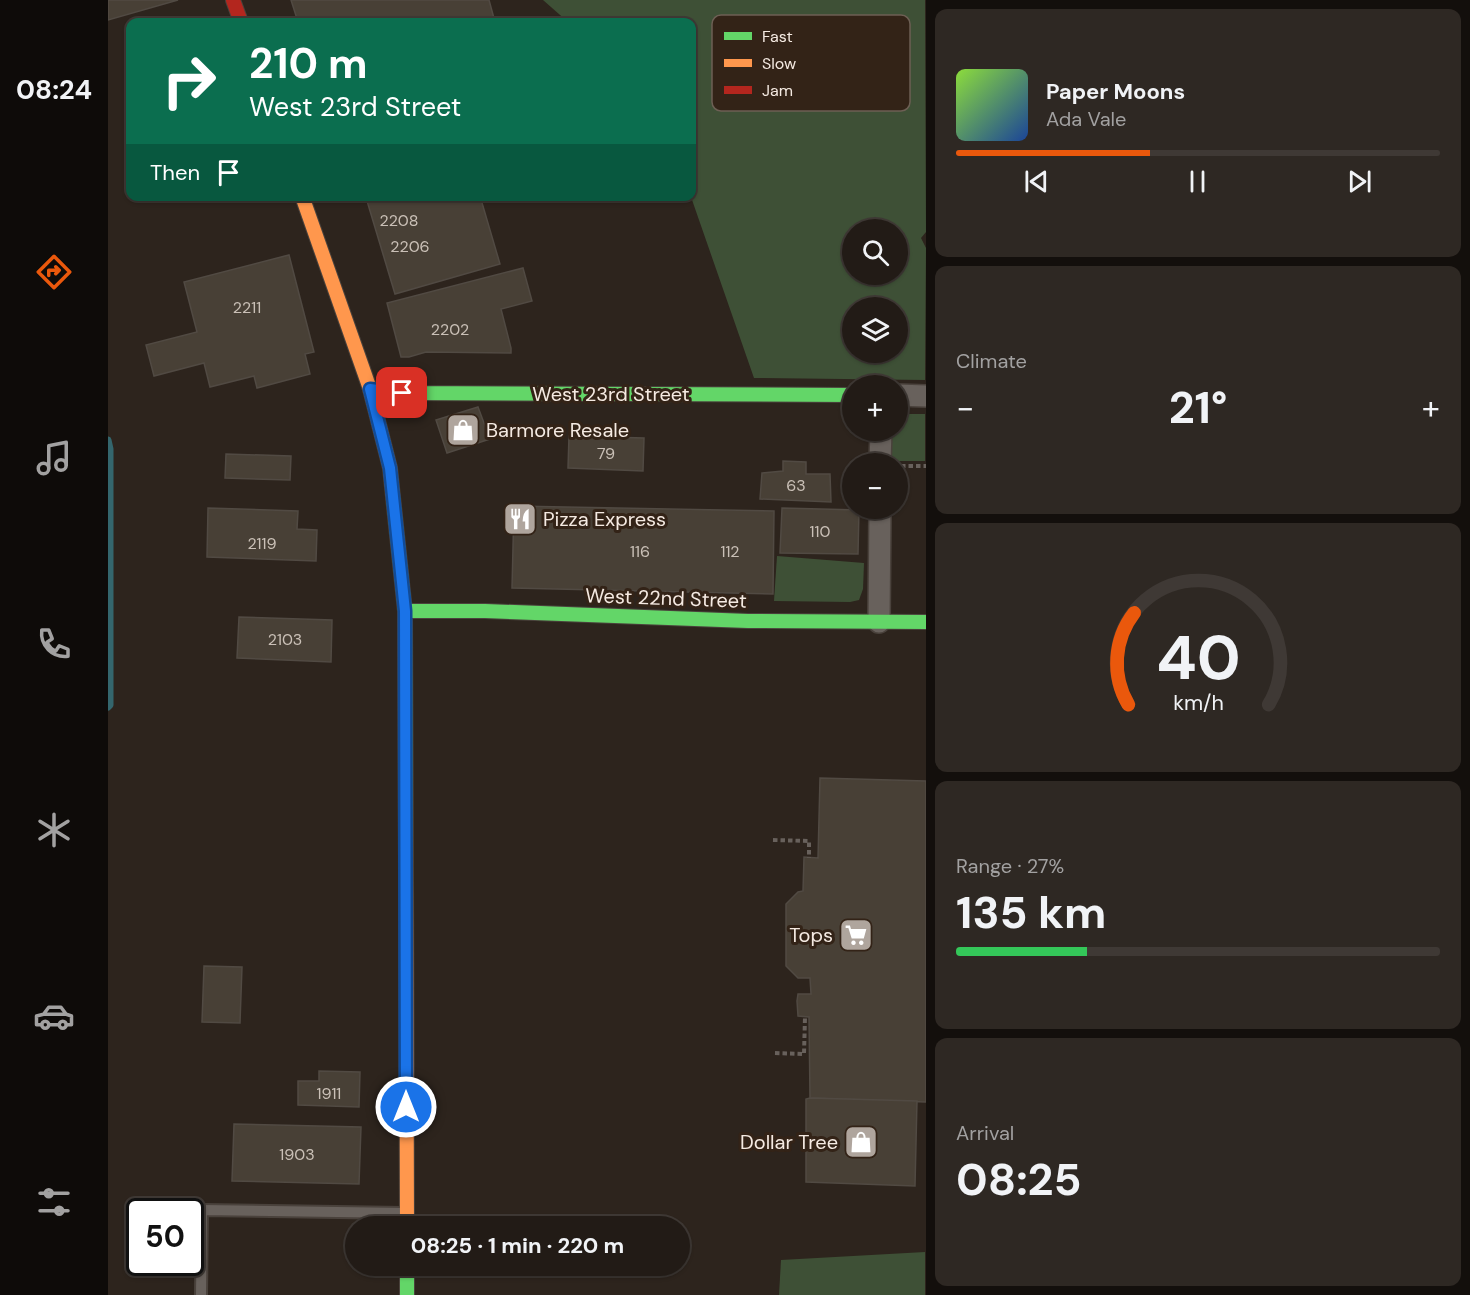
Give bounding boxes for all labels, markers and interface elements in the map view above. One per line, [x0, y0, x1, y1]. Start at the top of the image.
legend [712, 15, 910, 111]
text: Fast [762, 26, 793, 47]
text: 210 m [249, 36, 367, 91]
icon: right [150, 42, 228, 120]
text: Slow [762, 53, 796, 74]
text: 08:24 [16, 72, 92, 107]
text: Paper Moons [1046, 77, 1185, 106]
text: Jam [762, 80, 793, 101]
text: West 23rd Street [249, 89, 461, 124]
text: Ada Vale [1046, 106, 1126, 132]
icon: arrive [212, 156, 245, 189]
text: Then [150, 158, 200, 187]
icon: previous [1020, 165, 1053, 198]
icon: pause [1181, 165, 1214, 198]
icon: next [1343, 165, 1376, 198]
house number: 2208 [380, 210, 418, 231]
map controls [842, 219, 908, 519]
button: search [842, 219, 908, 285]
house number: 2206 [390, 236, 430, 257]
icon: directions [33, 251, 75, 293]
house number: 2211 [233, 297, 261, 318]
button: layers [842, 297, 908, 363]
house number: 2202 [431, 319, 469, 340]
text: Climate [956, 348, 1027, 374]
pin [376, 367, 427, 418]
button: + [842, 375, 908, 441]
icon: arrive [385, 376, 418, 409]
text: 21° [1169, 378, 1227, 437]
street label: West 23rd Street [532, 381, 690, 407]
text: − [956, 386, 974, 429]
text: + [1422, 386, 1440, 429]
shop icon: Barmore Resale [445, 412, 481, 448]
place label: Barmore Resale [486, 417, 629, 443]
icon: music [33, 437, 75, 479]
house number: 79 [597, 443, 615, 464]
button: − [842, 453, 908, 519]
house number: 63 [786, 475, 806, 496]
restaurant icon: Pizza Express [502, 501, 538, 537]
place label: Pizza Express [543, 506, 666, 532]
house number: 110 [810, 521, 831, 542]
house number: 2119 [247, 533, 277, 554]
house number: 116 [630, 541, 650, 562]
house number: 112 [720, 541, 740, 562]
street label: West 22nd Street [585, 582, 747, 614]
text: 40 [1156, 617, 1240, 698]
icon: phone [33, 623, 75, 665]
house number: 2103 [268, 629, 302, 650]
text: km/h [1173, 689, 1223, 717]
icon: climate [33, 809, 75, 851]
text: Range · 27% [956, 853, 1064, 879]
text: 135 km [956, 883, 1106, 942]
supermarket icon: Tops [838, 917, 874, 953]
place label: Tops [789, 922, 833, 948]
icon: car [33, 995, 75, 1037]
position arrow [374, 1075, 438, 1139]
house number: 1911 [317, 1083, 341, 1104]
text: Arrival [956, 1120, 1014, 1146]
shop icon: Dollar Tree [843, 1124, 879, 1160]
place label: Dollar Tree [740, 1129, 838, 1155]
house number: 1903 [279, 1144, 315, 1165]
text: 08:25 [956, 1150, 1082, 1209]
icon: filters [33, 1181, 75, 1223]
speed limit sign: 50 [126, 1198, 204, 1276]
text: 08:25 · 1 min · 220 m [411, 1231, 624, 1260]

